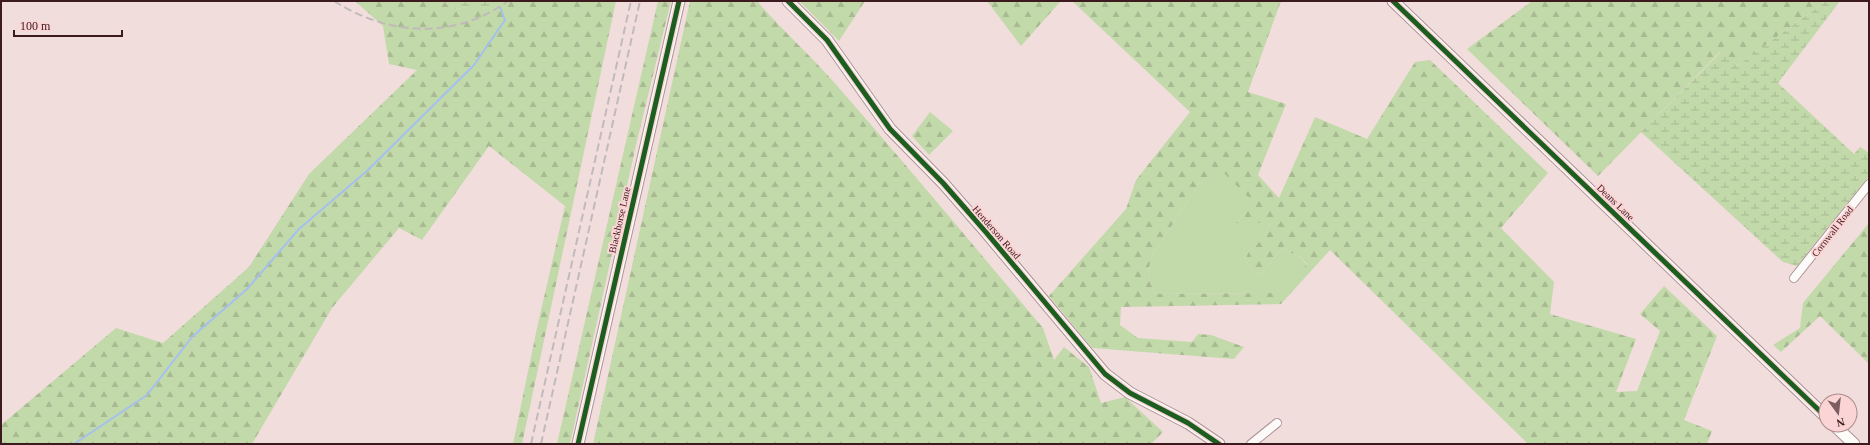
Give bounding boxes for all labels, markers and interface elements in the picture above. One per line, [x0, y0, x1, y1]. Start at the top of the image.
scale bar [14, 12, 122, 38]
text: 100 m [20, 19, 51, 33]
street label: Deans Lane [1595, 182, 1637, 223]
street label: Blackhorse Lane [607, 185, 633, 254]
street label: Henderson Road [971, 203, 1023, 261]
street label: Cornwall Road [1809, 204, 1855, 259]
north arrow [1818, 393, 1858, 433]
text: N [1835, 416, 1846, 429]

